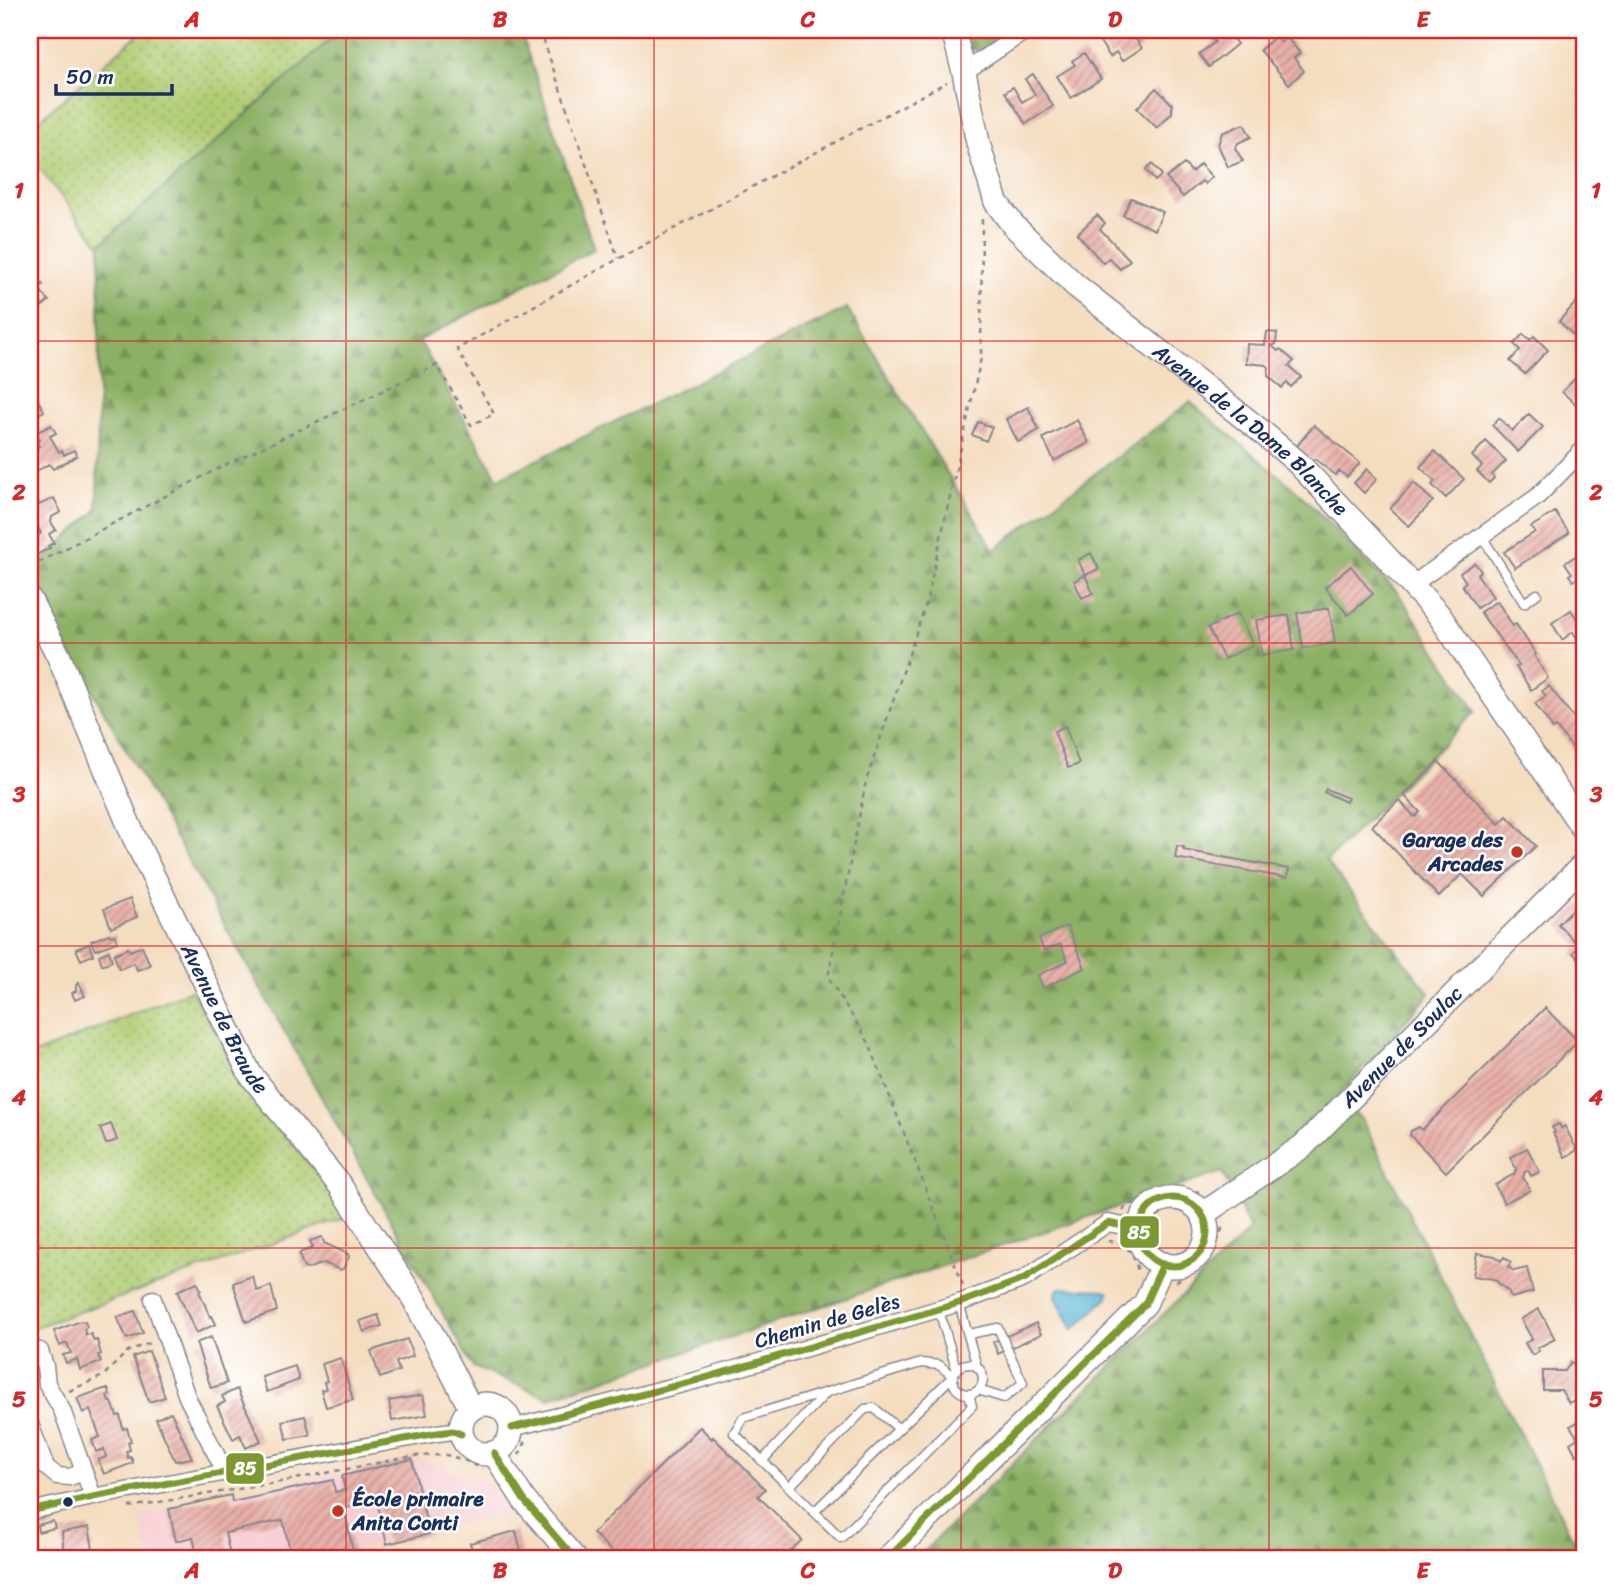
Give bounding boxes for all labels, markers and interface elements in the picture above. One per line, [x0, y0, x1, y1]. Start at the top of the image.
text: A [183, 0, 200, 40]
text: B [493, 0, 508, 40]
text: C [800, 0, 816, 40]
text: D [1108, 0, 1123, 40]
text: E [1417, 0, 1432, 40]
scale bar [56, 52, 172, 96]
text: 50 m [66, 58, 114, 96]
text: 1 [14, 170, 24, 211]
text: 1 [1591, 170, 1601, 211]
street label: Avenue de la Dame Blanche [1143, 333, 1358, 525]
text: 2 [11, 472, 26, 513]
text: 2 [1588, 472, 1603, 513]
text: 3 [12, 774, 26, 815]
text: 3 [1589, 774, 1603, 815]
place label: Garage des Arcades [1402, 821, 1504, 883]
marker: Garage des Arcades [1509, 844, 1525, 860]
street label: Avenue de Braude [169, 936, 279, 1103]
street label: Avenue de Soulac [1331, 976, 1473, 1118]
text: 4 [11, 1077, 27, 1118]
text: 4 [1588, 1077, 1604, 1118]
line badge: 85 [1119, 1215, 1160, 1249]
text: 85 [1126, 1216, 1151, 1249]
street label: Chemin de Gelès [750, 1282, 905, 1360]
text: 5 [12, 1379, 26, 1420]
text: 5 [1589, 1379, 1603, 1420]
line badge: 85 [225, 1452, 265, 1485]
text: 85 [232, 1452, 257, 1485]
place label: École primaire Anita Conti [351, 1480, 485, 1542]
unlabelled marker [61, 1495, 75, 1509]
marker: École primaire Anita Conti [330, 1503, 346, 1519]
text: A [183, 1550, 200, 1589]
text: B [493, 1550, 508, 1589]
text: C [800, 1550, 816, 1589]
text: D [1108, 1550, 1123, 1589]
text: E [1417, 1550, 1432, 1589]

